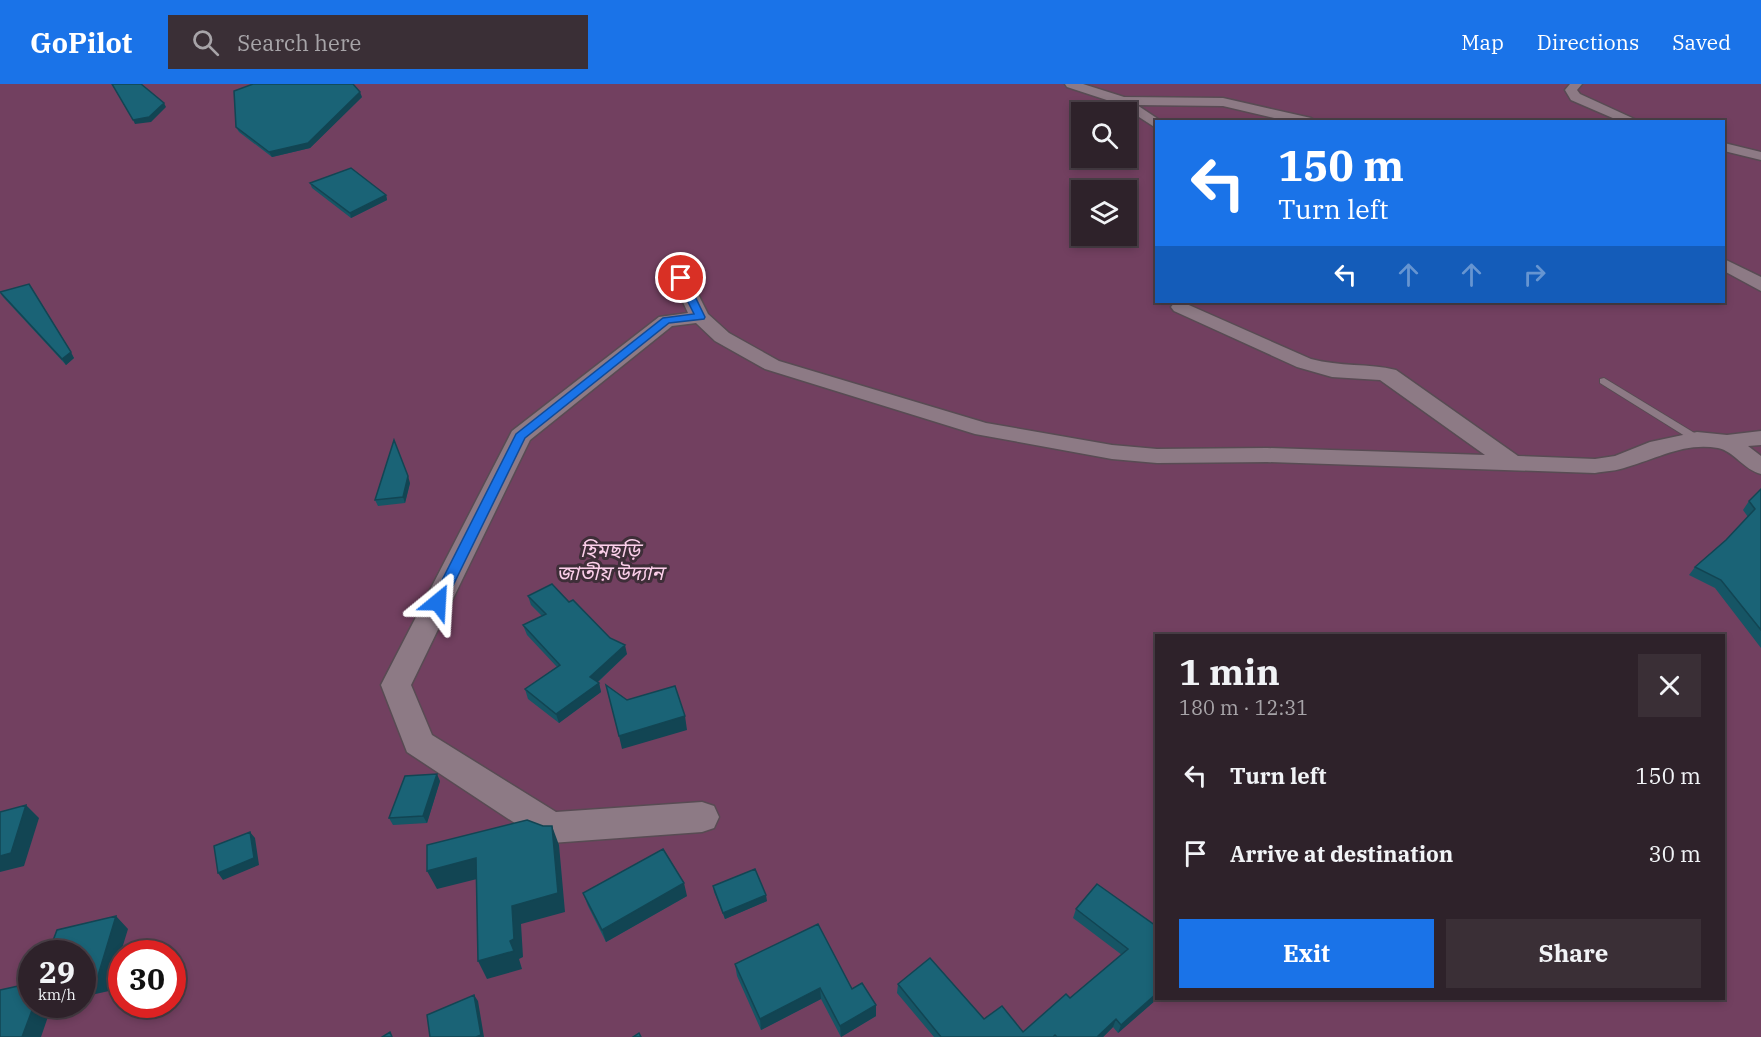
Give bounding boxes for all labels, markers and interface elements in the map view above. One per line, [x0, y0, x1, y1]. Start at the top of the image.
search box [168, 15, 588, 69]
text: GoPilot [30, 24, 132, 61]
icon: search [189, 26, 222, 59]
text: Search here [237, 28, 361, 57]
text: Map [1461, 28, 1504, 56]
text: Directions [1537, 28, 1639, 56]
text: Saved [1672, 28, 1731, 56]
map controls [1071, 102, 1137, 246]
button: search [1071, 102, 1137, 168]
text: 150 m [1278, 138, 1404, 193]
icon: left [1179, 144, 1257, 222]
button: layers [1071, 180, 1137, 246]
text: Turn left [1278, 191, 1389, 226]
pin [655, 252, 706, 303]
icon: left [1329, 258, 1362, 291]
icon: ahead [1392, 258, 1425, 291]
icon: ahead [1455, 258, 1488, 291]
icon: right [1518, 258, 1551, 291]
icon: arrive [664, 261, 697, 294]
park label: হিমছড়ি জাতীয় উদ্যান [557, 536, 667, 586]
position arrow [406, 570, 470, 634]
text: 1 min [1179, 648, 1280, 695]
button: close [1638, 654, 1701, 717]
text: 180 m · 12:31 [1179, 694, 1308, 721]
icon: left [1179, 759, 1212, 792]
text: Turn left [1230, 761, 1326, 790]
text: 150 m [1635, 761, 1701, 790]
icon: arrive [1179, 837, 1212, 870]
text: Arrive at destination [1230, 839, 1453, 868]
text: 30 m [1649, 839, 1701, 868]
button: Exit [1179, 919, 1434, 988]
button: Share [1446, 919, 1701, 988]
speed limit sign: 30 [108, 940, 186, 1018]
text: 29 [39, 952, 75, 991]
text: km/h [38, 985, 76, 1004]

